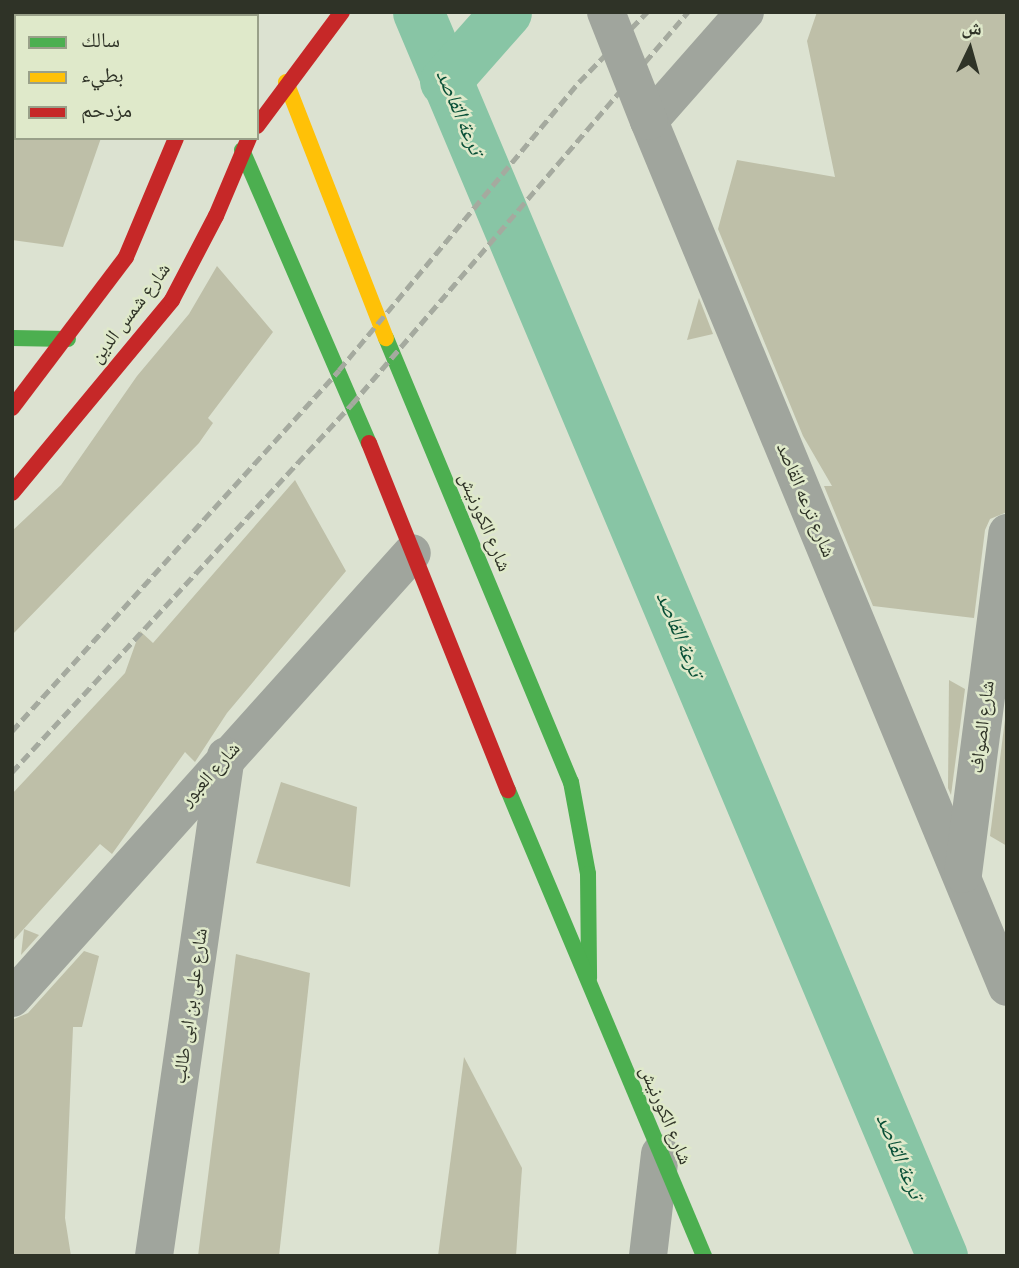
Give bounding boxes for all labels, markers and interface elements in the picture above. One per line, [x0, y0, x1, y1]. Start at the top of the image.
legend [14, 14, 259, 140]
north arrow [935, 14, 1005, 84]
text: ش [961, 15, 983, 40]
text: سالك [81, 28, 120, 52]
text: بطيء [81, 63, 124, 87]
water label: ترعة القاصد [431, 66, 489, 158]
text: مزدحم [81, 98, 132, 122]
street label: شارع شمس الدين [85, 258, 175, 368]
street label: شارع ترعه القاصد [772, 439, 840, 561]
street label: شارع الكورنيش [454, 469, 516, 575]
water label: ترعة القاصد [651, 588, 709, 680]
street label: شارع الصواف [965, 679, 999, 775]
street label: شارع العبور [175, 737, 245, 811]
street label: شارع على بن ابى طالب [168, 927, 212, 1085]
street label: شارع الكورنيش [635, 1062, 697, 1168]
water label: ترعة القاصد [871, 1110, 929, 1202]

